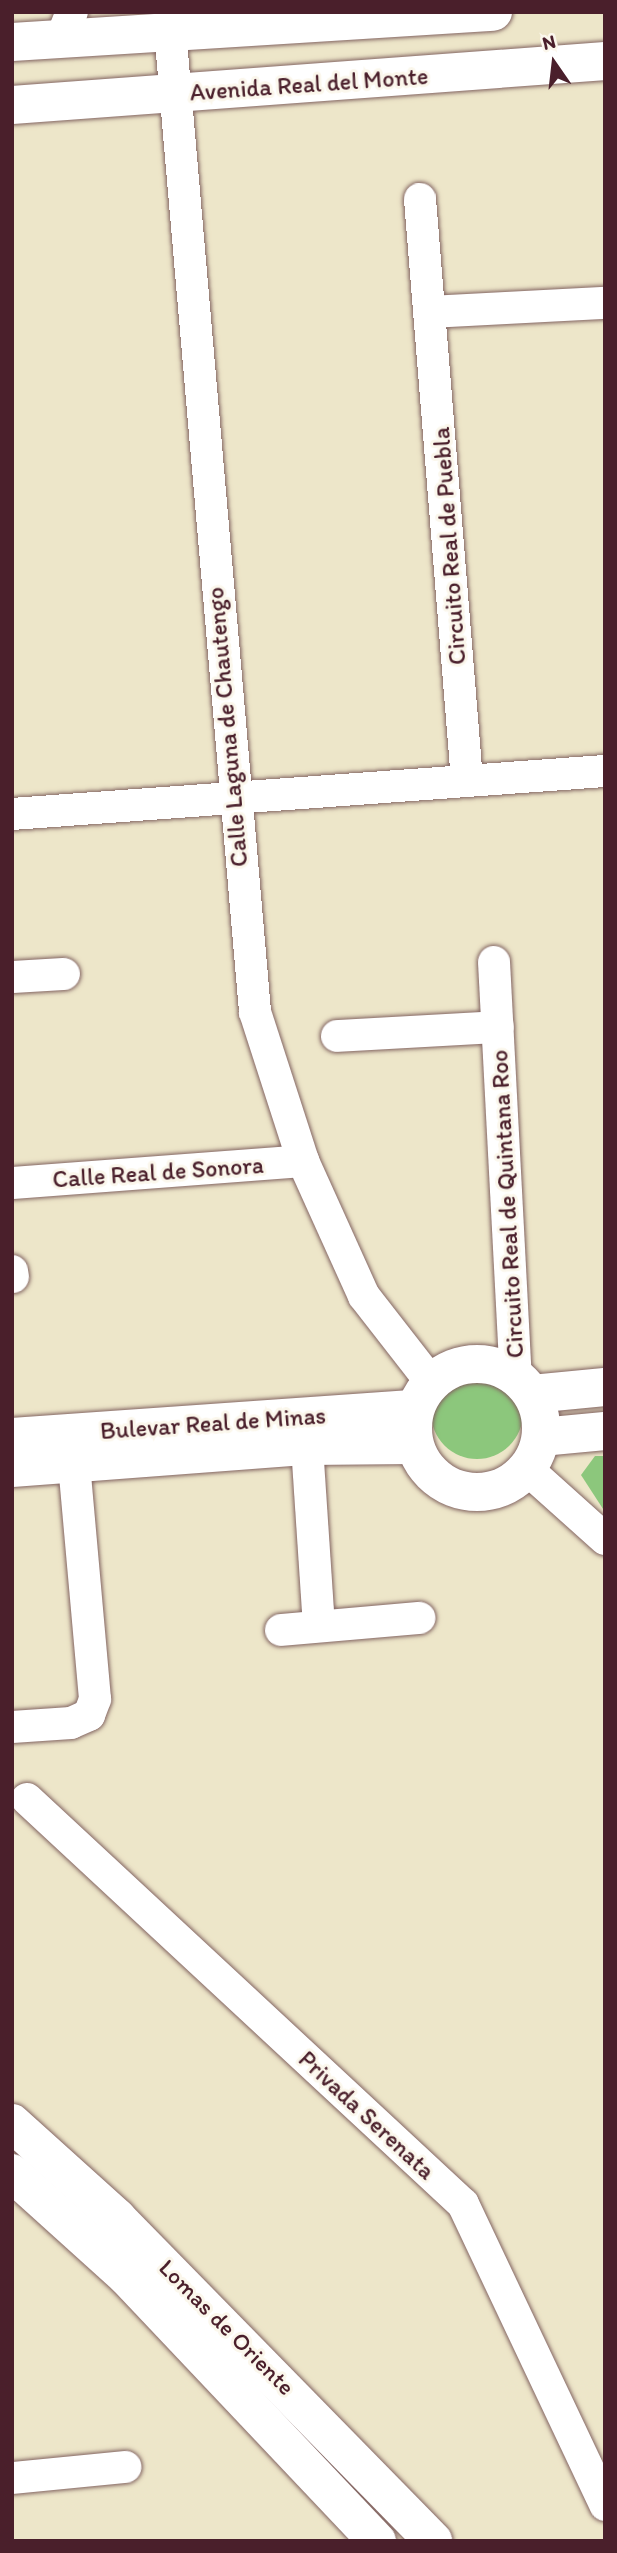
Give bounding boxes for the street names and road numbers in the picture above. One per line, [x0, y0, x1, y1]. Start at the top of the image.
street label: Avenida Real del Monte [189, 61, 429, 107]
street label: Circuito Real de Puebla [426, 426, 472, 666]
street label: Calle Laguna de Chautengo [200, 585, 254, 869]
street label: Circuito Real de Quintana Roo [485, 1049, 529, 1359]
street label: Calle Real de Sonora [52, 1150, 264, 1194]
street label: Bulevar Real de Minas [99, 1401, 327, 1445]
street label: Privada Serenata [293, 2045, 441, 2185]
street label: Lomas de Oriente [153, 2253, 301, 2401]

